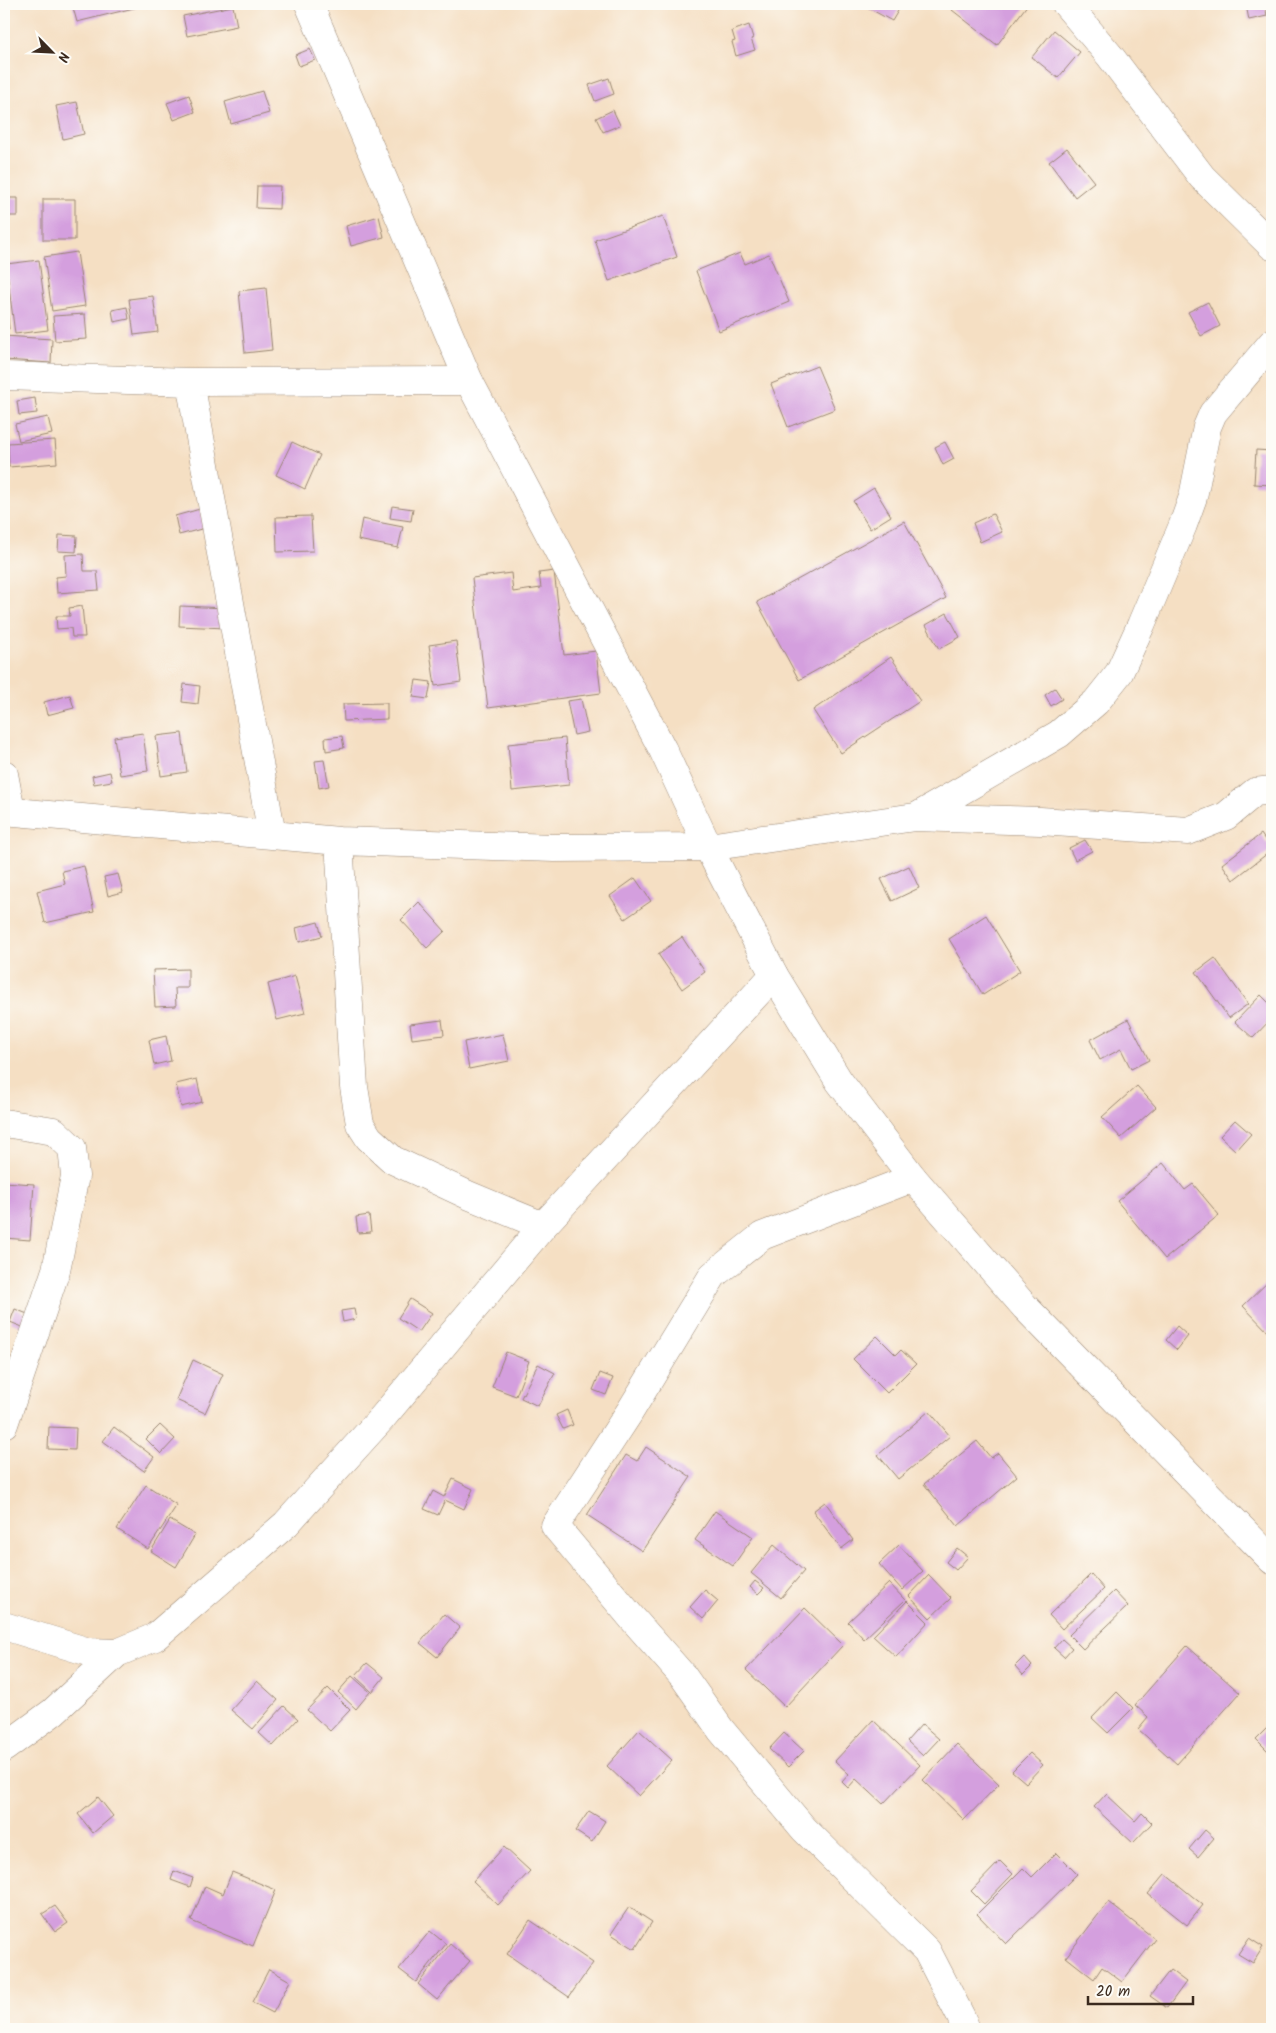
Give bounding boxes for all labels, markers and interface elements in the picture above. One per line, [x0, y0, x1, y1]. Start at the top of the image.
north arrow [28, 28, 78, 78]
text: N [51, 48, 75, 66]
scale bar [1088, 1973, 1194, 2005]
text: 20 m [1096, 1980, 1130, 2004]

